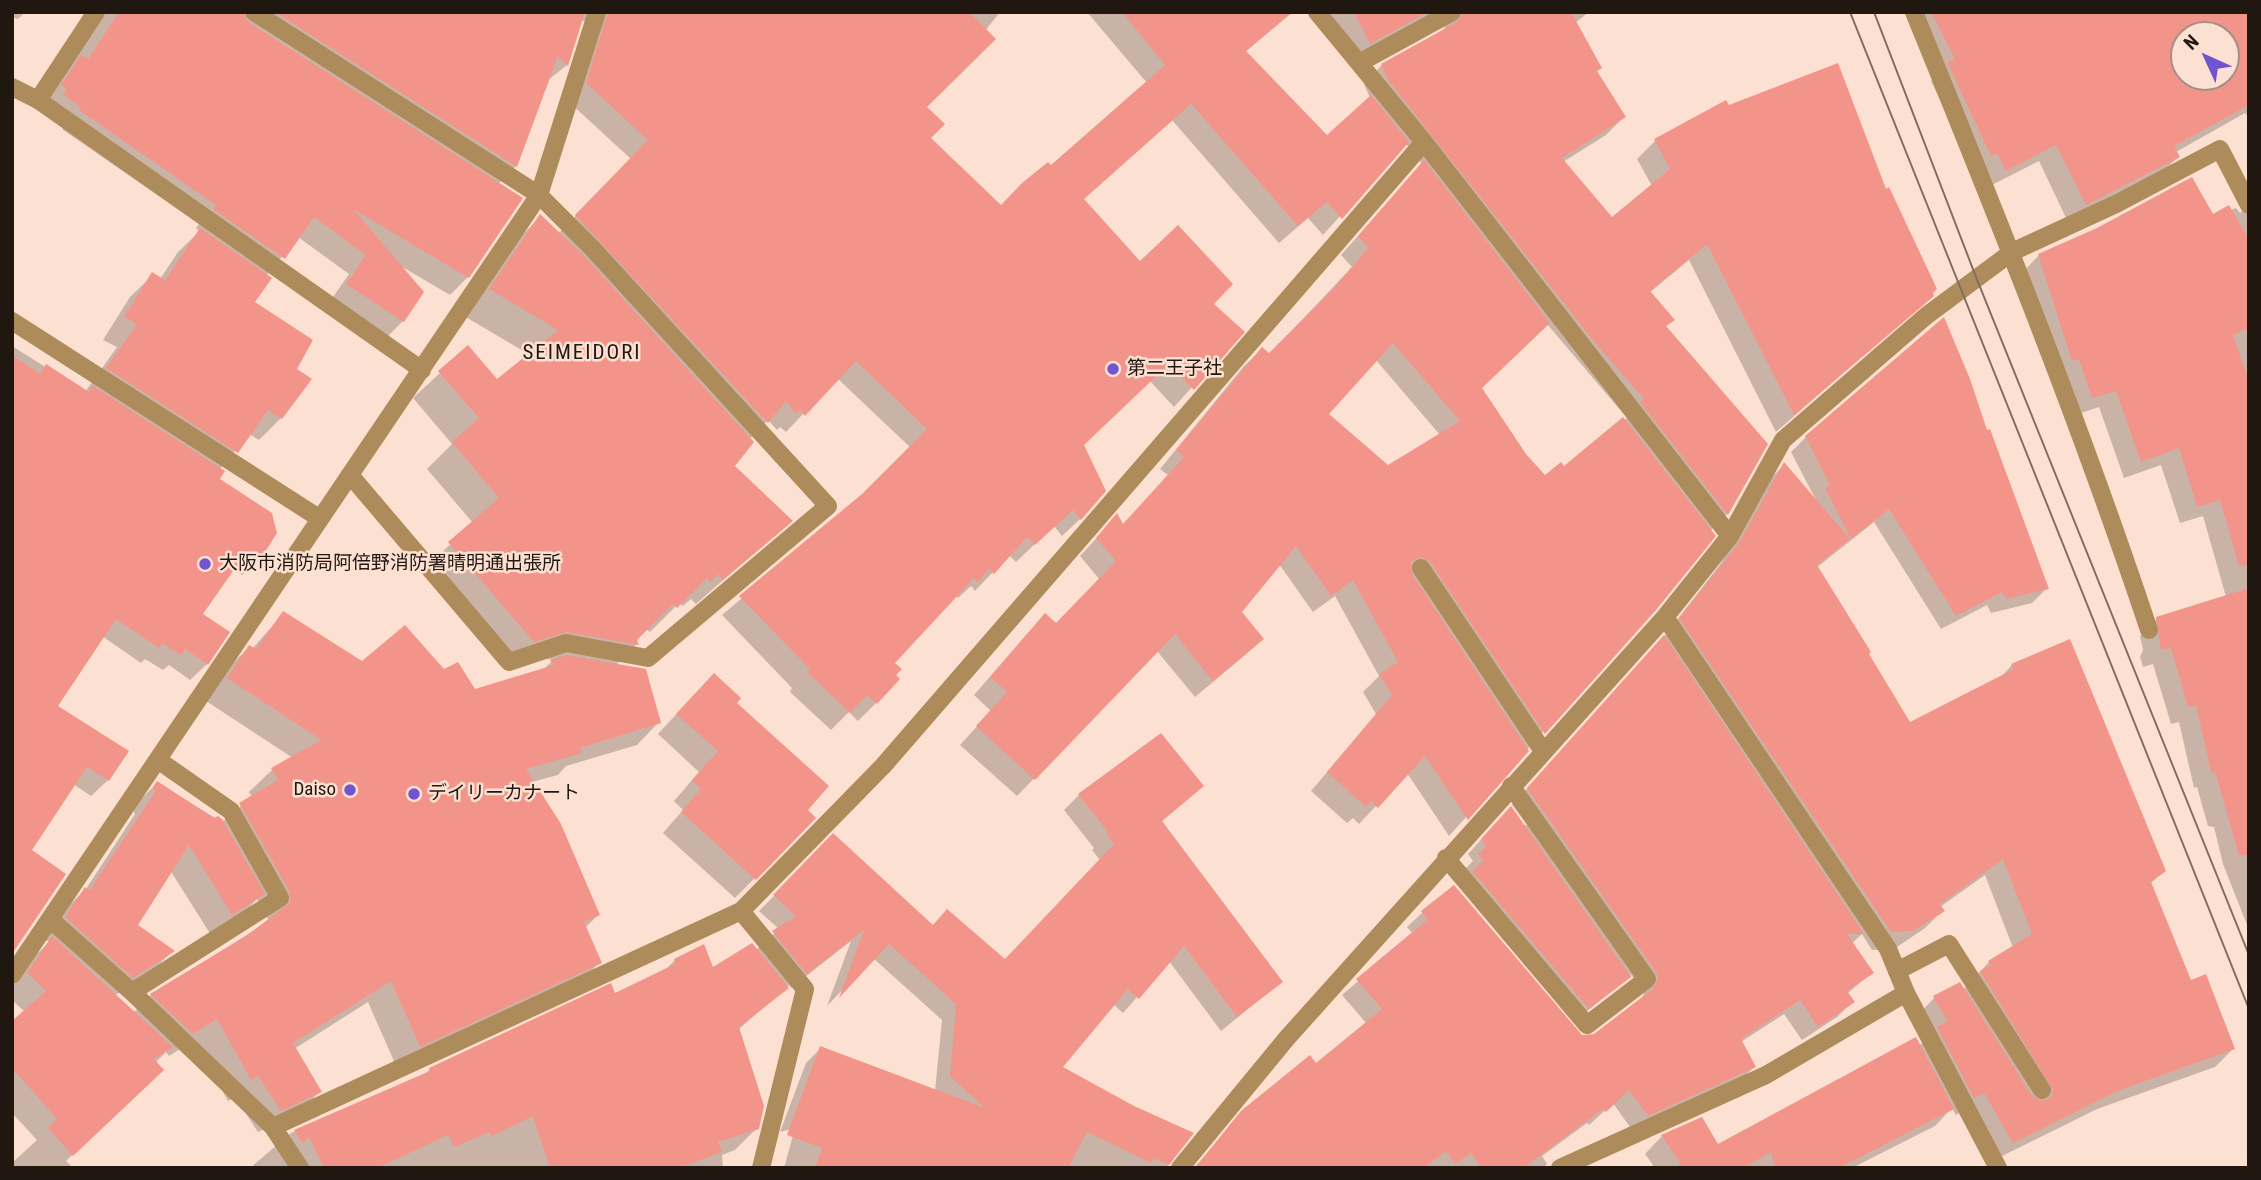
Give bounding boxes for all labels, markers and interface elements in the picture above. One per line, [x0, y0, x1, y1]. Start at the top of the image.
north arrow [2170, 21, 2240, 91]
text: N [2179, 30, 2203, 54]
district label: SEIMEIDORI [524, 341, 640, 367]
place label: 第二王子社 [1127, 358, 1222, 380]
marker: 第二王子社 [1105, 361, 1121, 377]
place label: 大阪市消防局阿倍野消防署晴明通出張所 [219, 553, 561, 575]
marker: 大阪市消防局阿倍野消防署晴明通出張所 [197, 556, 213, 572]
place label: Daiso [293, 779, 336, 801]
marker: Daiso [342, 782, 358, 798]
place label: デイリーカナート [428, 783, 580, 805]
marker: デイリーカナート [406, 786, 422, 802]

